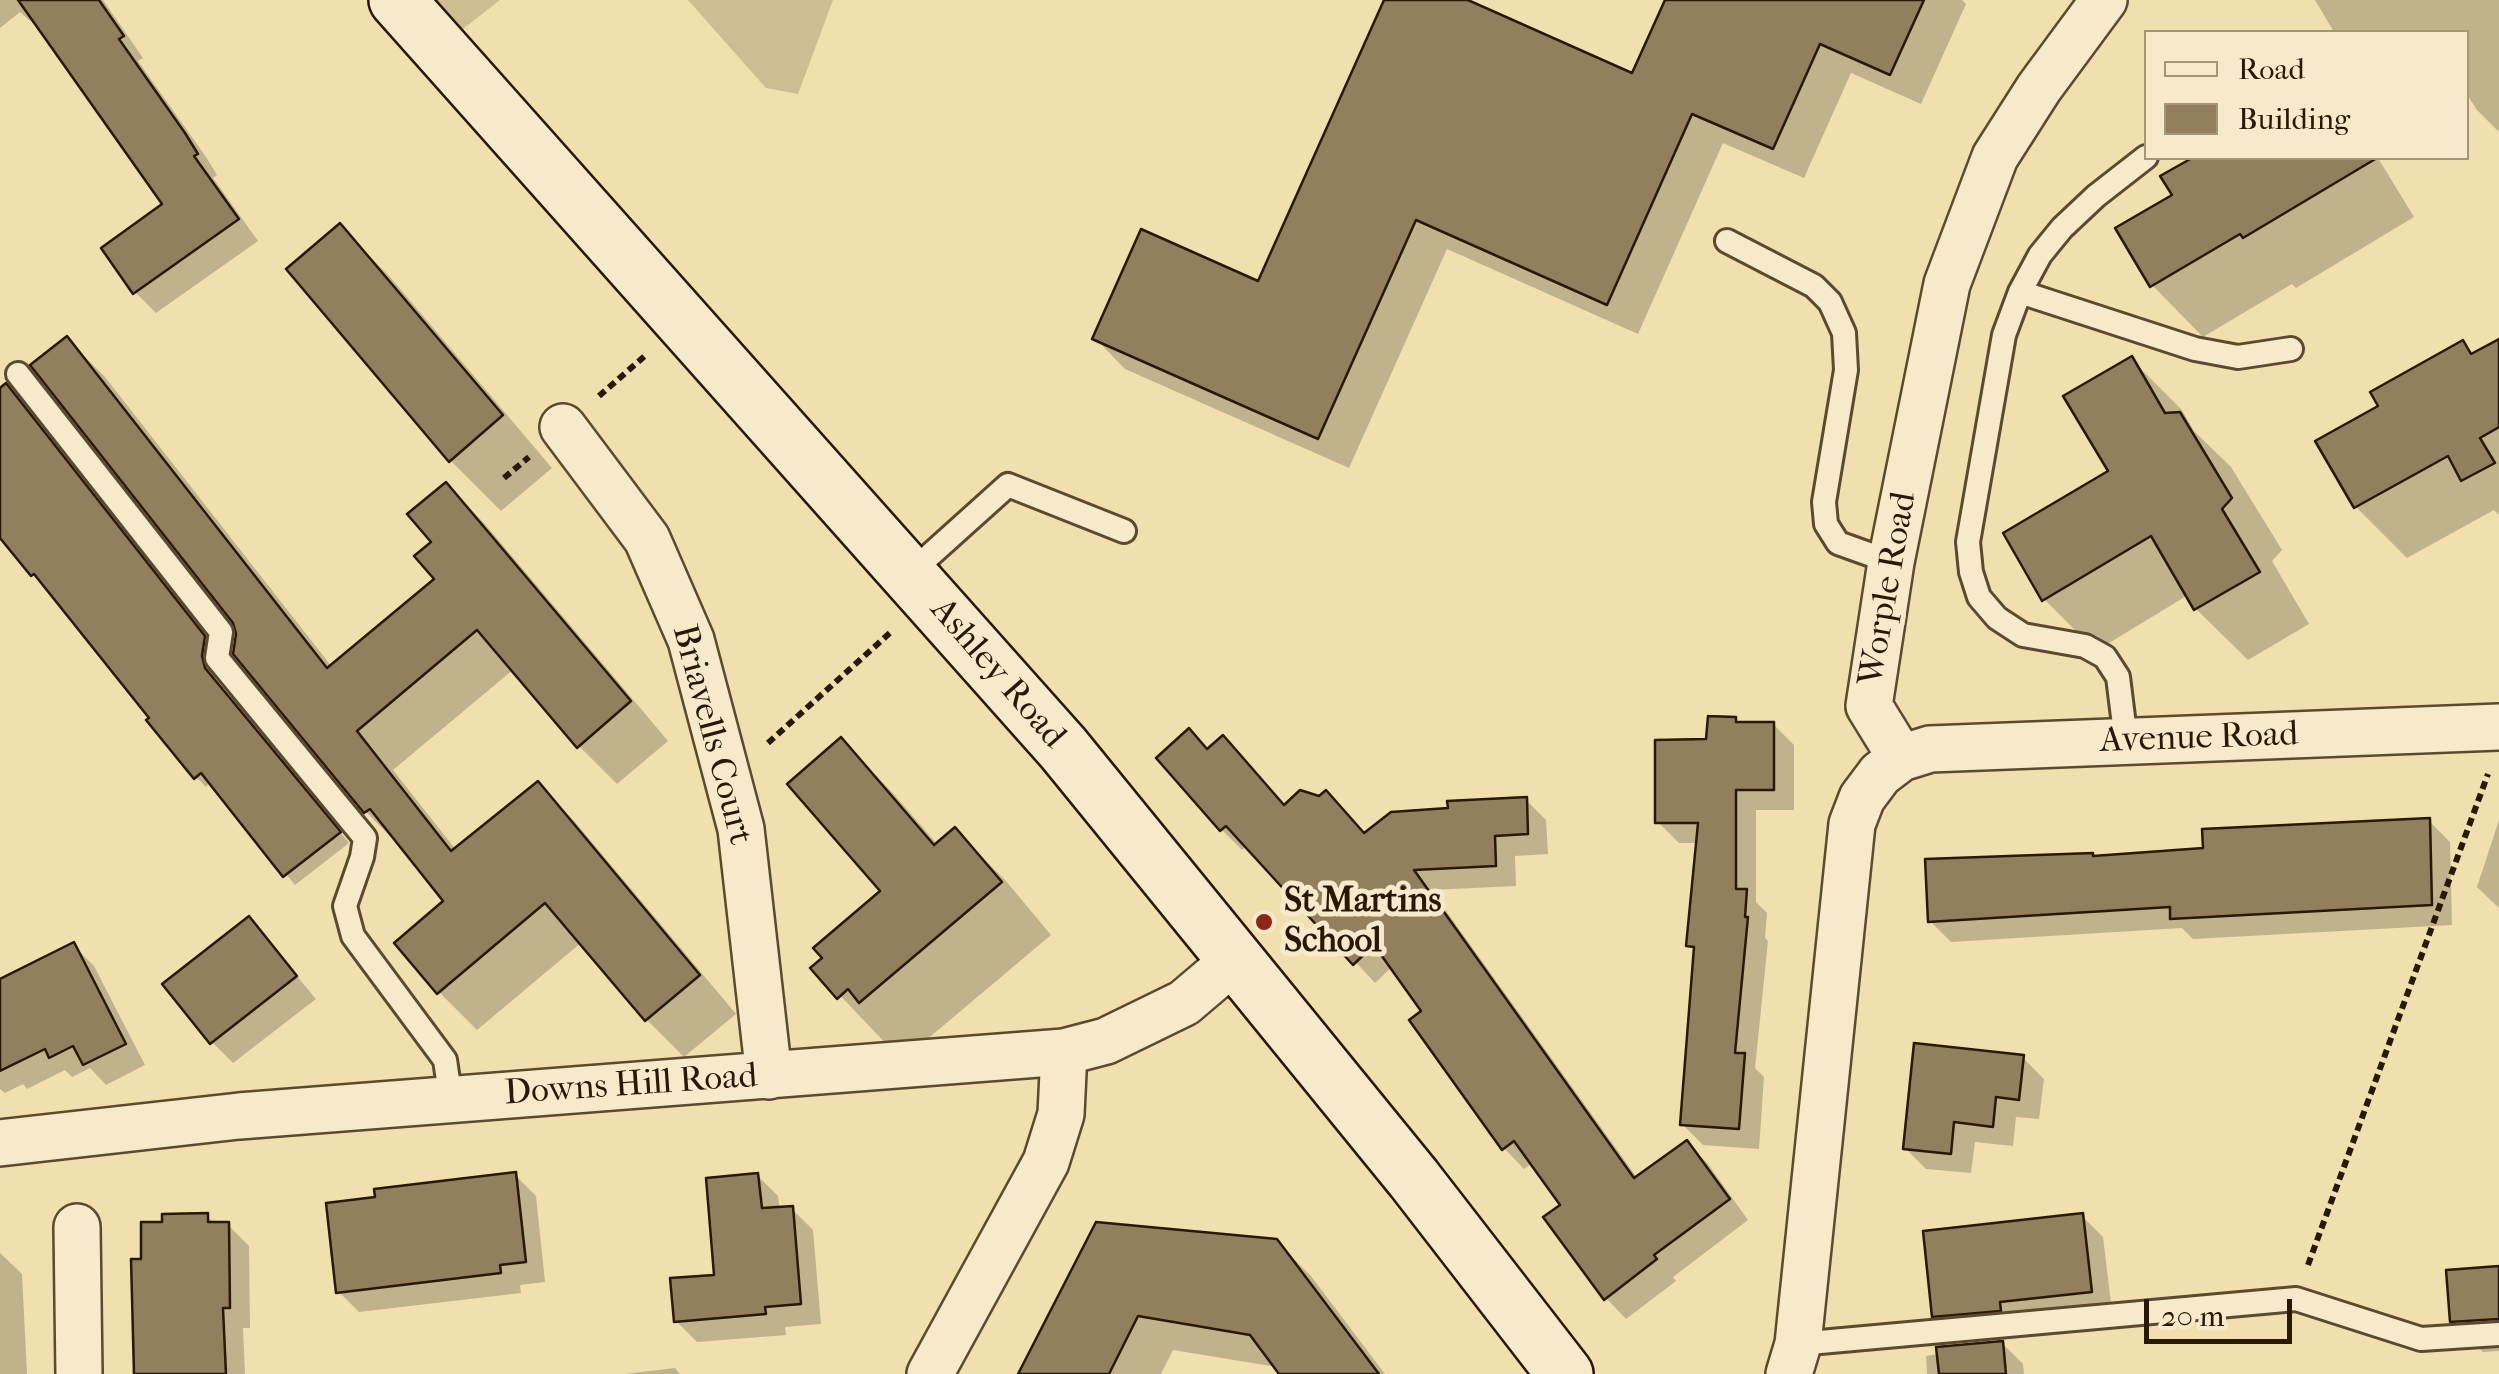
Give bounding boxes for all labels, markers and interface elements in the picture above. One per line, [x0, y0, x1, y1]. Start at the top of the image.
legend [2144, 30, 2469, 160]
text: Road [2238, 52, 2305, 87]
text: Building [2238, 102, 2350, 137]
street label: Worple Road [1851, 489, 1927, 689]
street label: Ashley Road [920, 590, 1074, 758]
street label: Briavells Court [662, 621, 760, 849]
street label: Avenue Road [2099, 715, 2299, 763]
place label: St Martins School [1284, 881, 1441, 963]
marker: St Martins School [1253, 911, 1275, 933]
street label: Downs Hill Road [503, 1056, 759, 1116]
scale bar [2149, 1279, 2296, 1341]
text: 20 m [2161, 1299, 2224, 1334]

